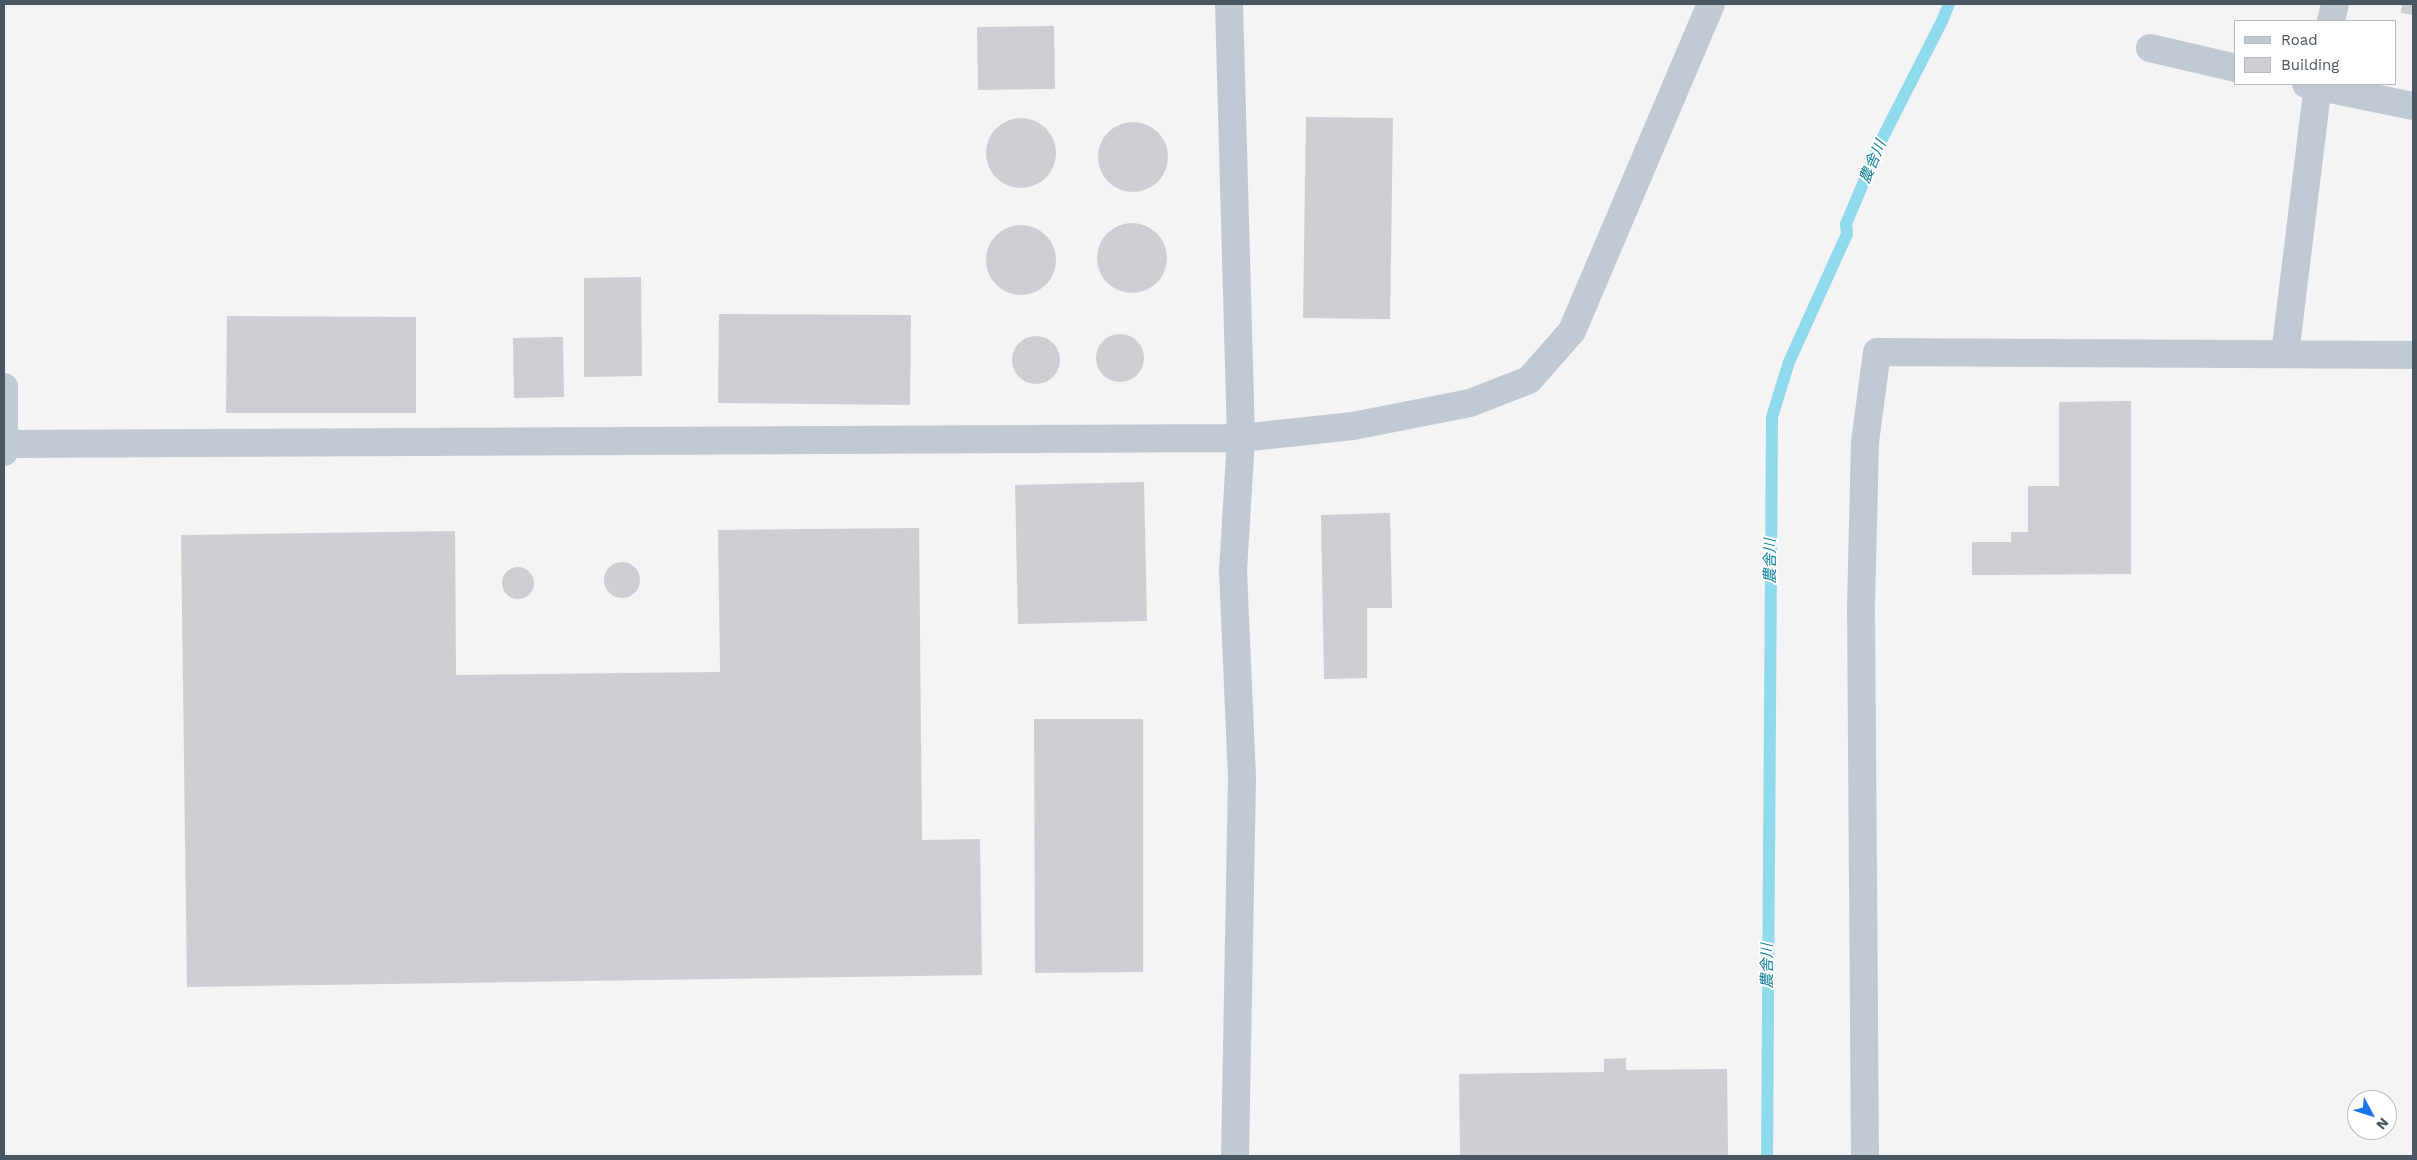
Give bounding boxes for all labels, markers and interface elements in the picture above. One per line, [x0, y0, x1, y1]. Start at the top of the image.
legend [2234, 20, 2397, 85]
text: Road [2281, 31, 2318, 49]
text: Building [2281, 56, 2339, 74]
water label: 農舎川 [1856, 138, 1890, 186]
water label: 農舎川 [1762, 539, 1780, 583]
water label: 農舎川 [1759, 944, 1777, 988]
north arrow [2347, 1090, 2397, 1140]
text: N [2373, 1115, 2392, 1133]

